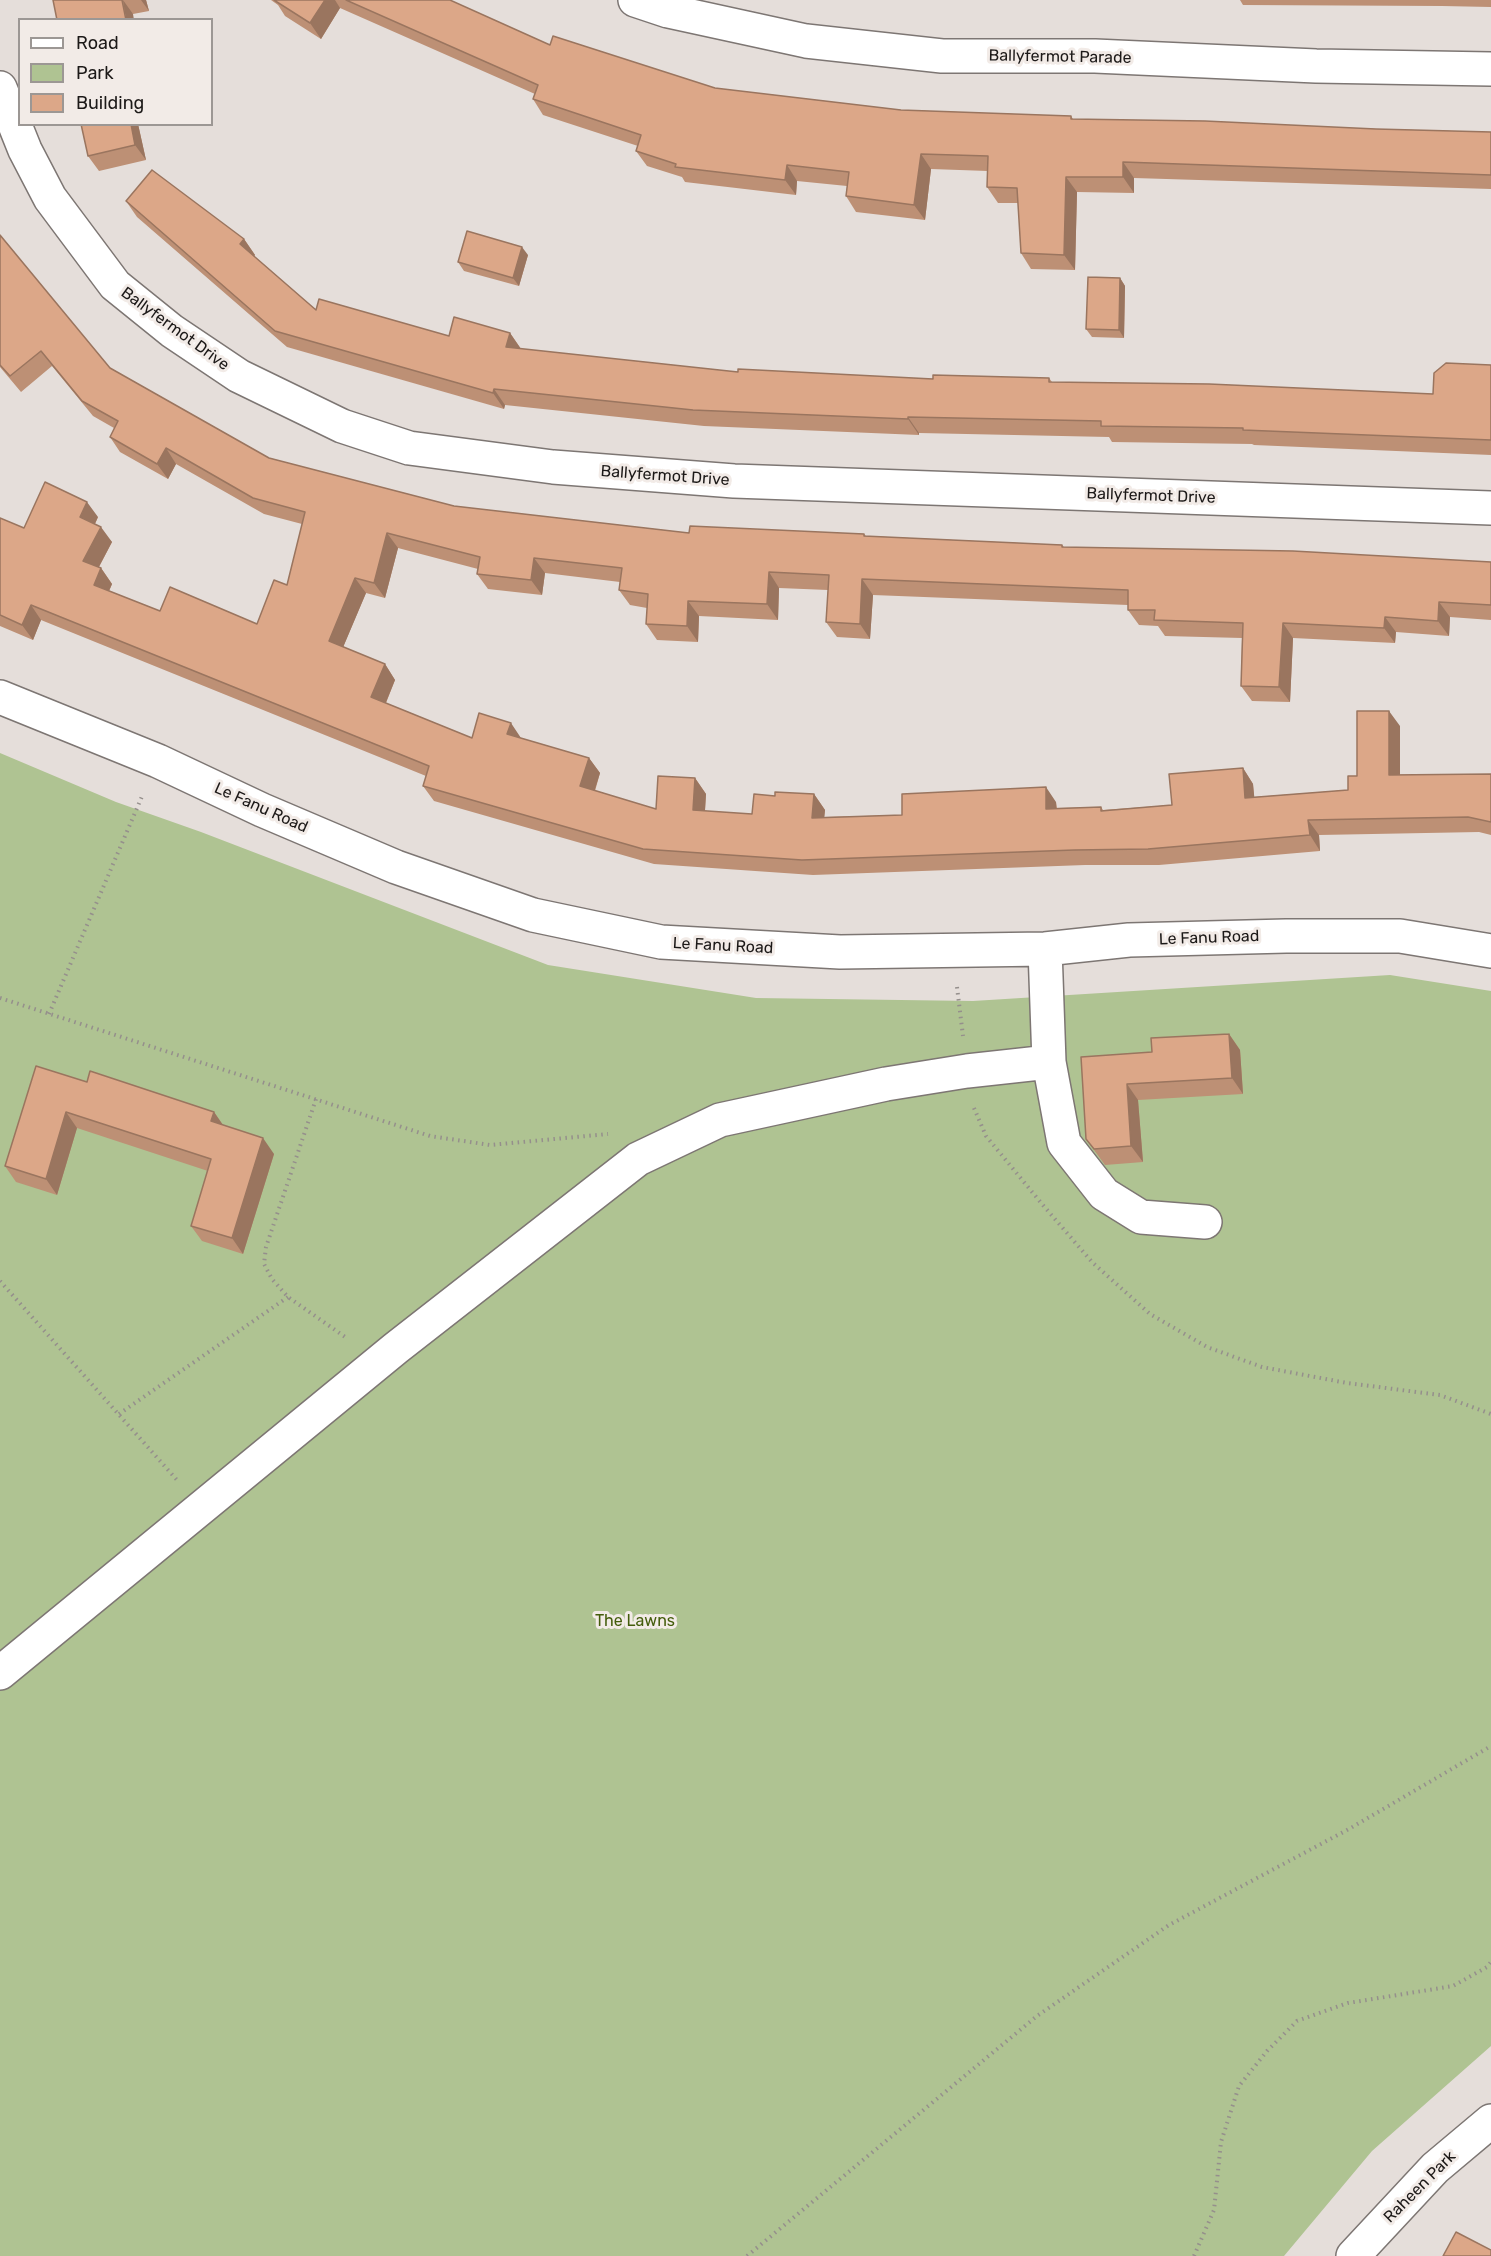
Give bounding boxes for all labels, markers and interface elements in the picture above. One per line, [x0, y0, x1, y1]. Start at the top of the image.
legend [18, 18, 213, 126]
text: Road [76, 32, 119, 54]
street label: Ballyfermot Parade [988, 46, 1132, 68]
text: Park [76, 62, 113, 84]
text: Building [76, 92, 144, 114]
street label: Ballyfermot Drive [117, 283, 233, 375]
street label: Ballyfermot Drive [600, 462, 730, 490]
street label: Ballyfermot Drive [1086, 484, 1216, 508]
street label: Le Fanu Road [211, 779, 311, 837]
street label: Le Fanu Road [1158, 927, 1260, 949]
street label: Le Fanu Road [672, 934, 774, 958]
park label: The Lawns [595, 1611, 675, 1631]
street label: Raheen Park [1380, 2147, 1460, 2227]

